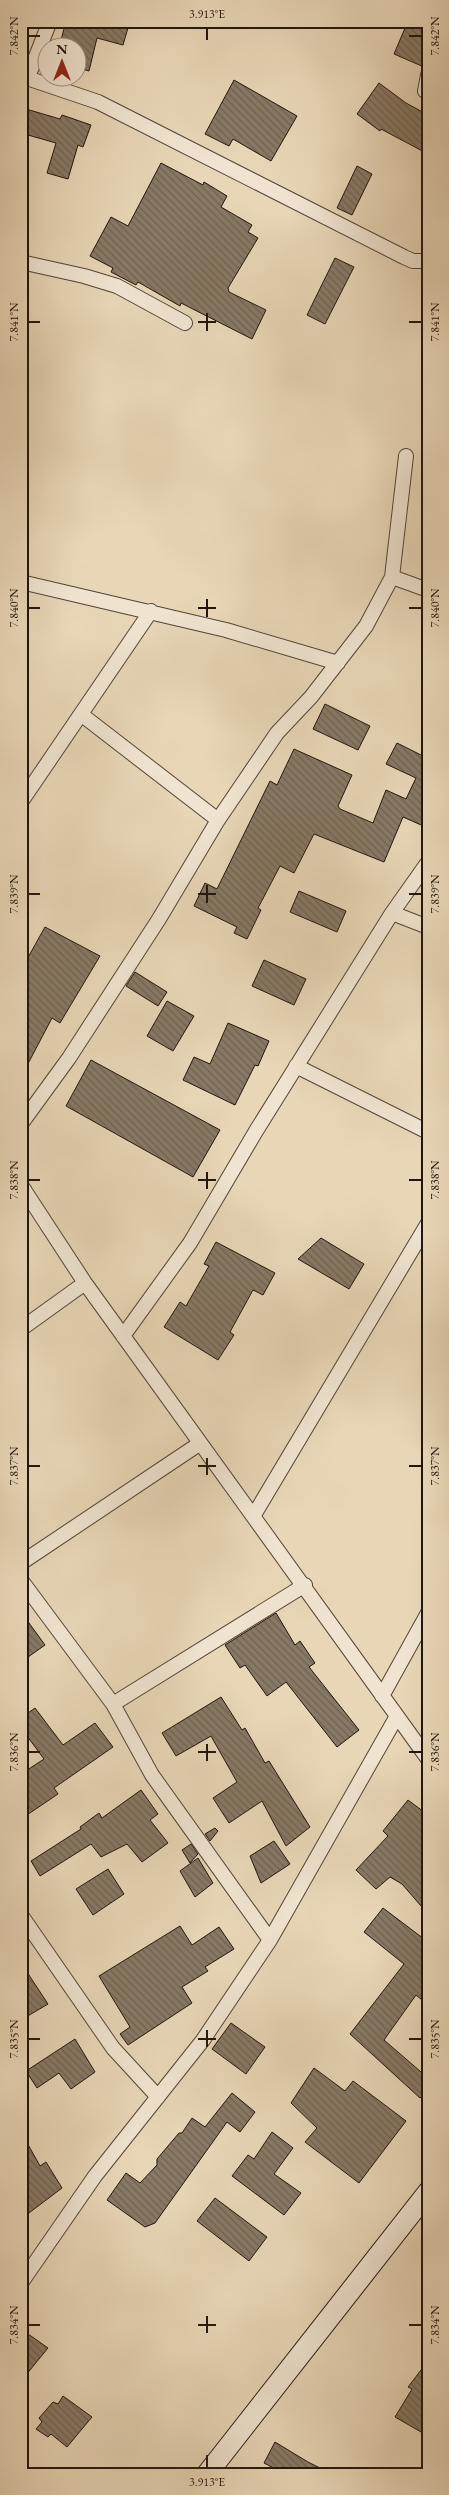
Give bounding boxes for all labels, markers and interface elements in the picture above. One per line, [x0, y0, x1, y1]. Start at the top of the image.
text: 3.913°E [189, 6, 225, 22]
text: 7.842°N [6, 16, 22, 55]
text: 7.842°N [427, 16, 443, 55]
north arrow [38, 38, 88, 88]
text: N [56, 40, 68, 58]
text: 7.841°N [6, 302, 22, 341]
text: 7.841°N [427, 302, 443, 341]
text: 7.840°N [6, 588, 22, 627]
text: 7.840°N [427, 588, 443, 627]
text: 7.839°N [6, 874, 22, 913]
text: 7.839°N [427, 874, 443, 913]
text: 7.838°N [6, 1160, 22, 1199]
text: 7.838°N [427, 1160, 443, 1199]
text: 7.837°N [6, 1446, 22, 1485]
text: 7.837°N [427, 1446, 443, 1485]
text: 7.836°N [6, 1732, 22, 1771]
text: 7.836°N [427, 1732, 443, 1771]
text: 7.835°N [6, 2019, 22, 2058]
text: 7.835°N [427, 2019, 443, 2058]
text: 7.834°N [6, 2305, 22, 2344]
text: 7.834°N [427, 2305, 443, 2344]
text: 3.913°E [189, 2474, 225, 2490]

